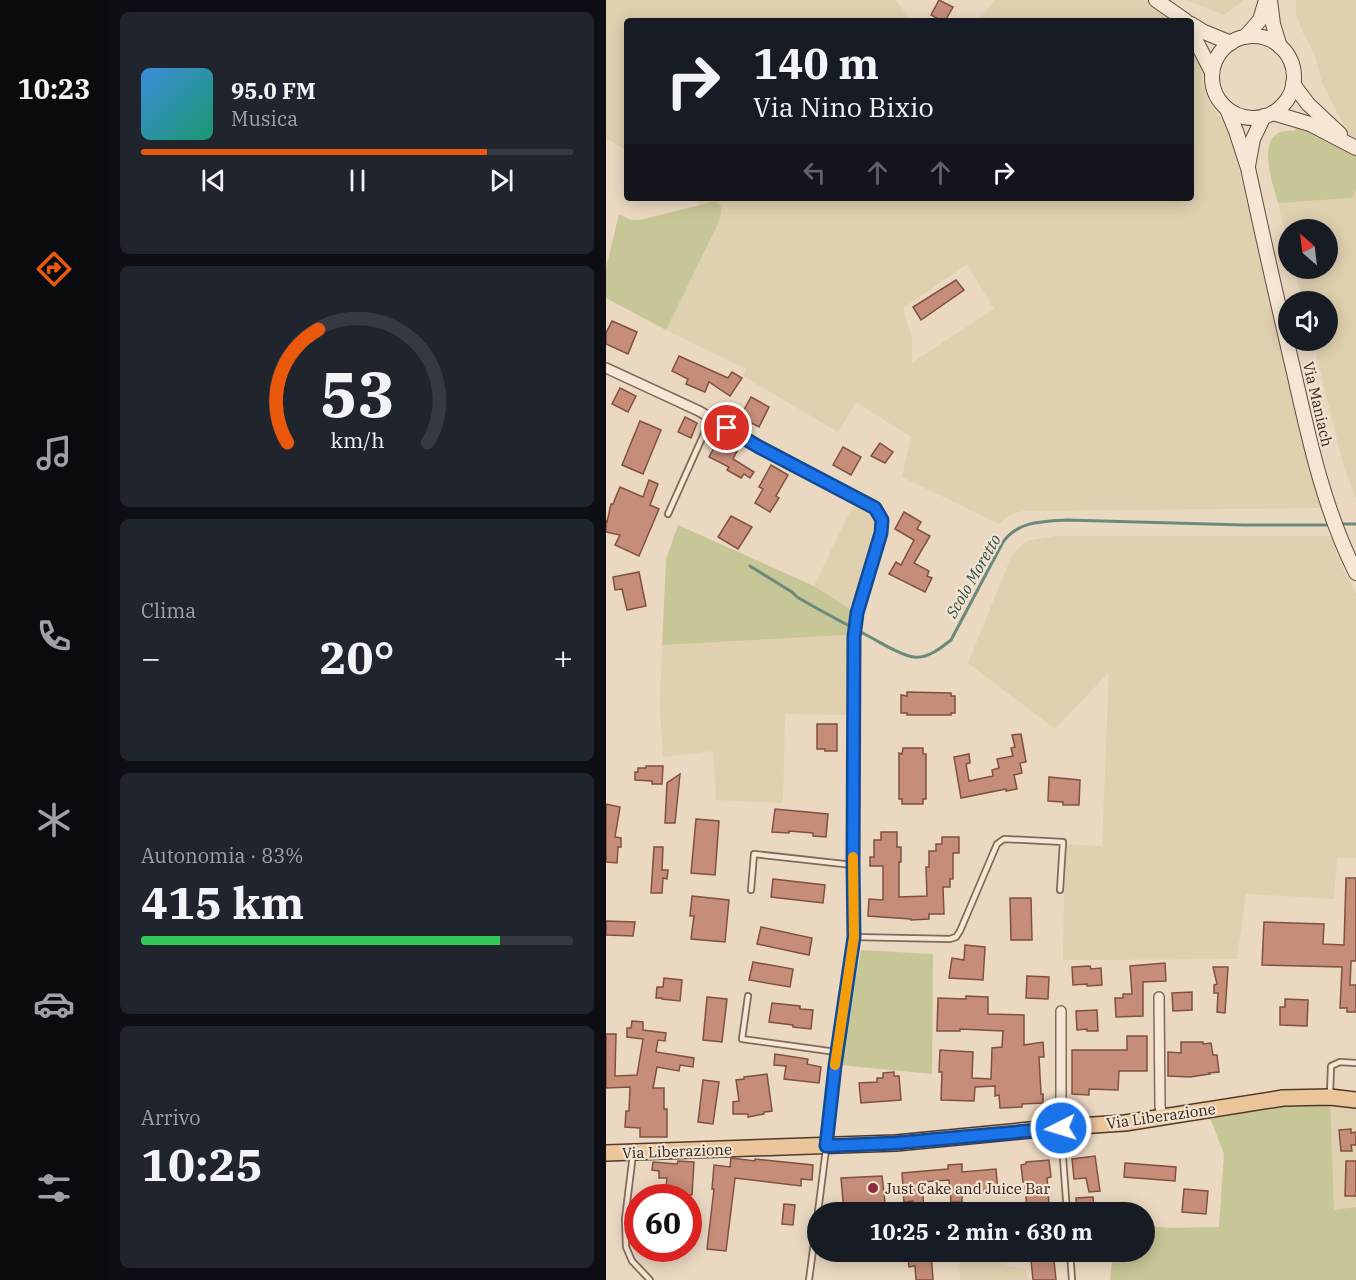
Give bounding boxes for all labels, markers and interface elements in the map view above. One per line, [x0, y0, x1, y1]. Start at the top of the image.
text: 140 m [753, 36, 879, 91]
icon: right [654, 42, 732, 120]
text: 10:23 [18, 71, 90, 106]
text: 95.0 FM [231, 76, 316, 105]
text: Via Nino Bixio [753, 89, 934, 124]
text: Musica [231, 105, 298, 132]
icon: left [798, 156, 831, 189]
icon: ahead [861, 156, 894, 189]
icon: ahead [924, 156, 957, 189]
icon: right [987, 156, 1020, 189]
icon: previous [197, 164, 230, 197]
icon: pause [341, 164, 374, 197]
icon: next [485, 164, 518, 197]
north arrow [1278, 219, 1338, 279]
map controls [1278, 219, 1338, 351]
icon: directions [33, 248, 75, 290]
button: sound [1278, 291, 1338, 351]
text: 53 [320, 354, 394, 435]
street label: Via Maniach [1299, 360, 1337, 448]
pin [701, 402, 752, 453]
icon: arrive [710, 411, 743, 444]
text: km/h [330, 427, 384, 455]
icon: music [33, 432, 75, 474]
water label: Scolo Moretto [941, 531, 1005, 622]
text: Clima [141, 597, 196, 624]
icon: phone [33, 615, 75, 657]
text: 20° [319, 628, 395, 686]
text: − [141, 636, 161, 679]
text: + [553, 636, 573, 679]
icon: climate [33, 799, 75, 841]
text: Autonomia · 83% [141, 842, 303, 869]
text: 415 km [141, 873, 304, 931]
icon: car [33, 983, 75, 1025]
position arrow [1029, 1096, 1093, 1160]
street label: Via Liberazione [1105, 1099, 1217, 1133]
text: Arrivo [141, 1104, 201, 1131]
text: 10:25 [141, 1135, 263, 1193]
street label: Via Liberazione [622, 1140, 732, 1162]
icon: filters [33, 1167, 75, 1209]
place label: Just Cake and Juice Bar [885, 1179, 1050, 1198]
marker: Just Cake and Juice Bar [866, 1181, 880, 1195]
speed limit sign: 60 [624, 1184, 702, 1262]
text: 10:25 · 2 min · 630 m [869, 1217, 1093, 1246]

